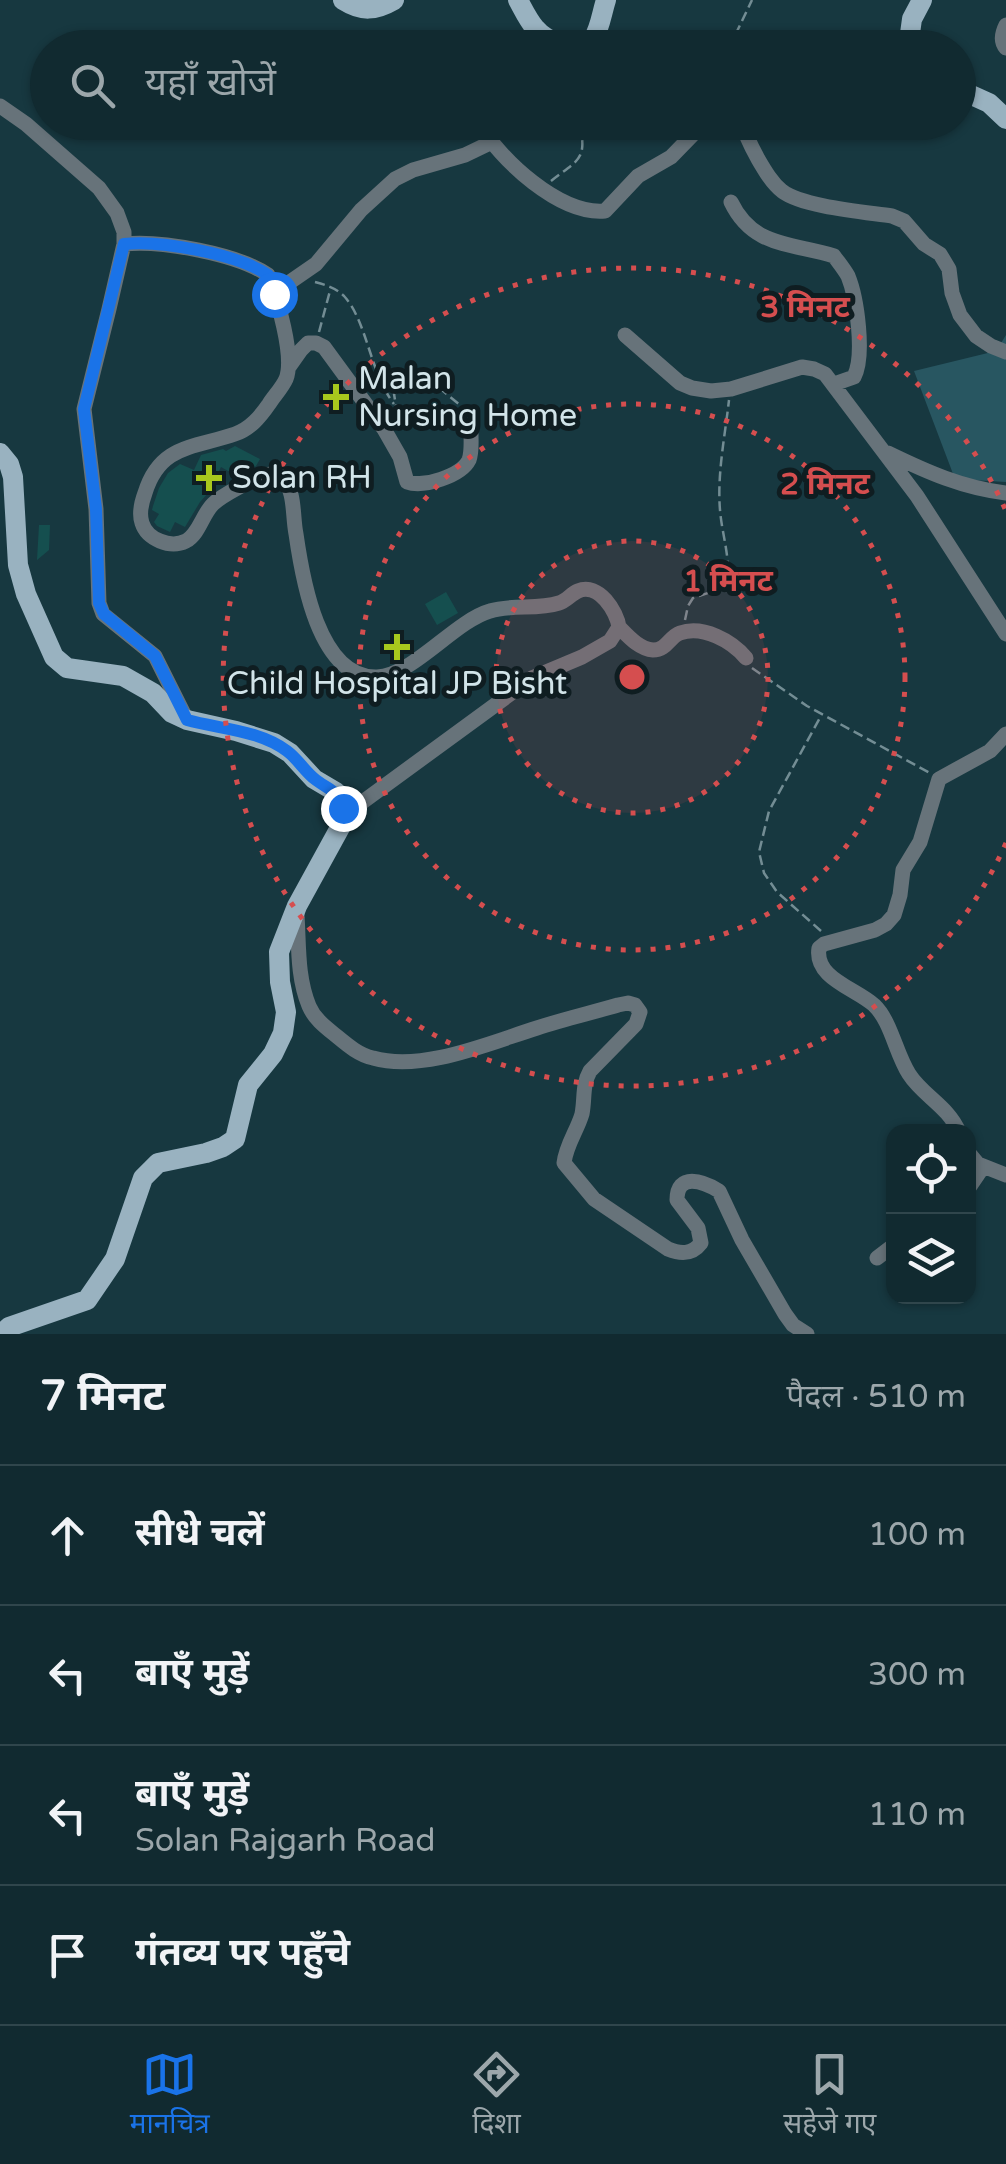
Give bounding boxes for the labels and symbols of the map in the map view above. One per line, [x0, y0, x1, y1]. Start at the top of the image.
route start [252, 272, 298, 318]
text: 3 मिनट [760, 289, 851, 326]
place label: Malan Nursing Home [358, 360, 577, 435]
marker: Malan Nursing Home [323, 384, 349, 410]
place label: Solan RH [232, 459, 372, 497]
marker: Solan RH [196, 465, 222, 491]
text: 2 मिनट [780, 466, 871, 503]
text: 1 मिनट [683, 563, 774, 600]
marker: Child Hospital JP Bisht [384, 634, 410, 660]
centre of rings [614, 659, 650, 695]
place label: Child Hospital JP Bisht [227, 665, 567, 703]
route end [321, 786, 367, 832]

